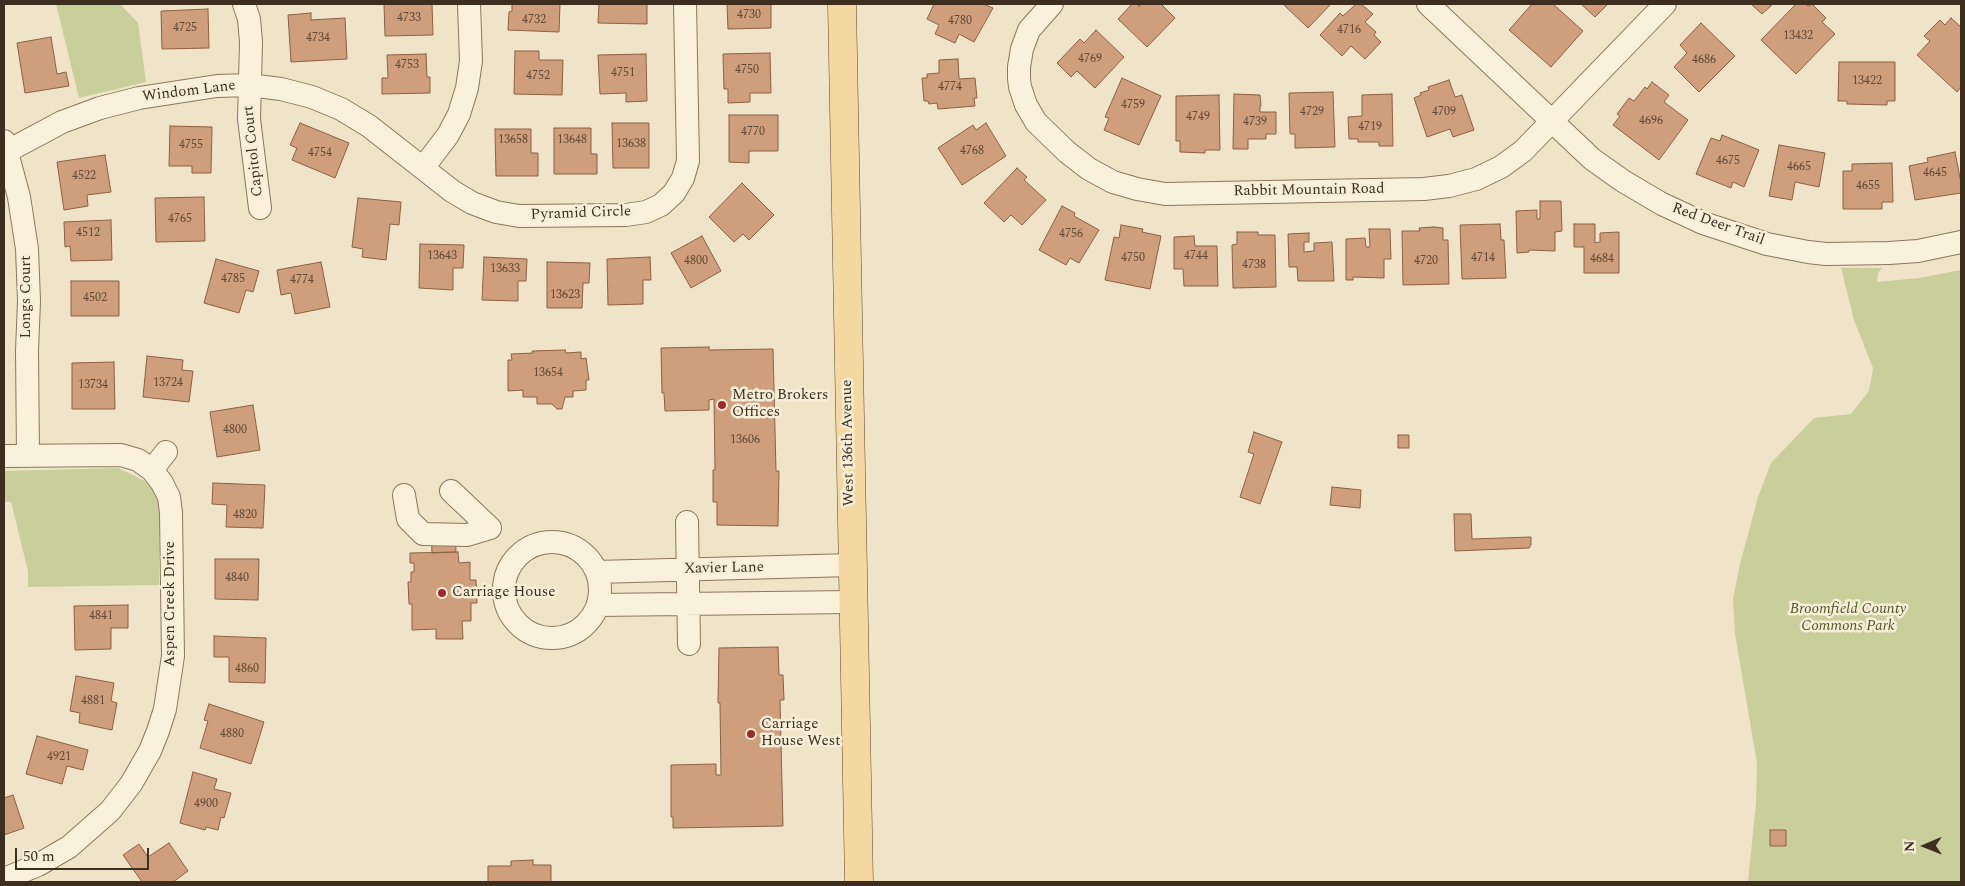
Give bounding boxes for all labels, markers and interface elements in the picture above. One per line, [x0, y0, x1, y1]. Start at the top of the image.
house number: 4730 [737, 9, 761, 23]
house number: 4733 [397, 12, 421, 26]
house number: 4732 [522, 14, 546, 28]
house number: 4780 [948, 15, 972, 29]
house number: 4725 [173, 22, 197, 36]
house number: 4716 [1337, 24, 1361, 38]
house number: 13432 [1783, 30, 1813, 44]
house number: 4734 [306, 32, 330, 46]
house number: 4769 [1078, 53, 1102, 67]
house number: 4686 [1692, 54, 1716, 68]
house number: 4753 [395, 59, 419, 73]
house number: 4750 [735, 64, 759, 78]
house number: 4751 [611, 67, 635, 81]
house number: 4752 [526, 70, 550, 84]
house number: 13422 [1852, 75, 1882, 89]
street label: Windom Lane [141, 77, 237, 107]
house number: 4774 [938, 81, 962, 95]
house number: 4759 [1121, 99, 1145, 113]
street label: Capitol Court [240, 104, 268, 198]
house number: 4729 [1300, 106, 1324, 120]
house number: 4709 [1432, 106, 1456, 120]
house number: 4749 [1186, 111, 1210, 125]
house number: 4696 [1639, 115, 1663, 129]
house number: 4739 [1243, 116, 1267, 130]
house number: 4719 [1358, 121, 1382, 135]
house number: 4770 [741, 126, 765, 140]
house number: 13658 [498, 134, 528, 148]
house number: 13648 [557, 134, 587, 148]
house number: 13638 [616, 138, 646, 152]
house number: 4755 [179, 139, 203, 153]
house number: 4768 [960, 145, 984, 159]
house number: 4754 [308, 147, 332, 161]
house number: 4675 [1716, 155, 1740, 169]
house number: 4665 [1787, 161, 1811, 175]
house number: 4645 [1923, 167, 1947, 181]
house number: 4522 [72, 170, 96, 184]
house number: 4655 [1856, 180, 1880, 194]
street label: Rabbit Mountain Road [1233, 181, 1385, 201]
street label: Red Deer Trail [1669, 200, 1767, 250]
street label: Pyramid Circle [530, 203, 632, 225]
house number: 4765 [168, 213, 192, 227]
house number: 4512 [76, 227, 100, 241]
house number: 4756 [1059, 228, 1083, 242]
house number: 13643 [427, 250, 457, 264]
house number: 4744 [1184, 250, 1208, 264]
house number: 4750 [1121, 252, 1145, 266]
house number: 4714 [1471, 252, 1495, 266]
house number: 4684 [1590, 253, 1614, 267]
street label: Longs Court [18, 255, 36, 339]
house number: 4800 [684, 255, 708, 269]
house number: 4720 [1414, 255, 1438, 269]
house number: 4738 [1242, 259, 1266, 273]
house number: 13633 [490, 263, 520, 277]
house number: 4785 [221, 273, 245, 287]
house number: 4774 [290, 274, 314, 288]
house number: 13623 [550, 289, 580, 303]
house number: 4502 [83, 292, 107, 306]
house number: 13654 [533, 367, 563, 381]
house number: 13724 [153, 377, 183, 391]
house number: 13734 [78, 379, 108, 393]
street label: West 136th Avenue [839, 379, 859, 507]
place label: Metro Brokers Offices [732, 387, 829, 422]
marker: Metro Brokers Offices [716, 399, 728, 411]
house number: 4800 [223, 424, 247, 438]
house number: 13606 [730, 434, 760, 448]
house number: 4820 [233, 509, 257, 523]
street label: Aspen Creek Drive [162, 541, 180, 667]
street label: Xavier Lane [684, 559, 764, 579]
house number: 4840 [225, 572, 249, 586]
place label: Carriage House [452, 584, 556, 602]
marker: Carriage House [436, 587, 448, 599]
park label: Broomfield County Commons Park [1790, 601, 1906, 636]
house number: 4841 [89, 610, 113, 624]
house number: 4860 [235, 663, 259, 677]
house number: 4881 [81, 695, 105, 709]
place label: Carriage House West [761, 716, 840, 751]
house number: 4880 [220, 728, 244, 742]
marker: Carriage House West [745, 728, 757, 740]
house number: 4921 [47, 751, 71, 765]
house number: 4900 [194, 798, 218, 812]
north arrow [1900, 821, 1950, 871]
scale bar [18, 838, 151, 870]
text: N [1899, 840, 1920, 852]
text: 50 m [23, 845, 55, 868]

